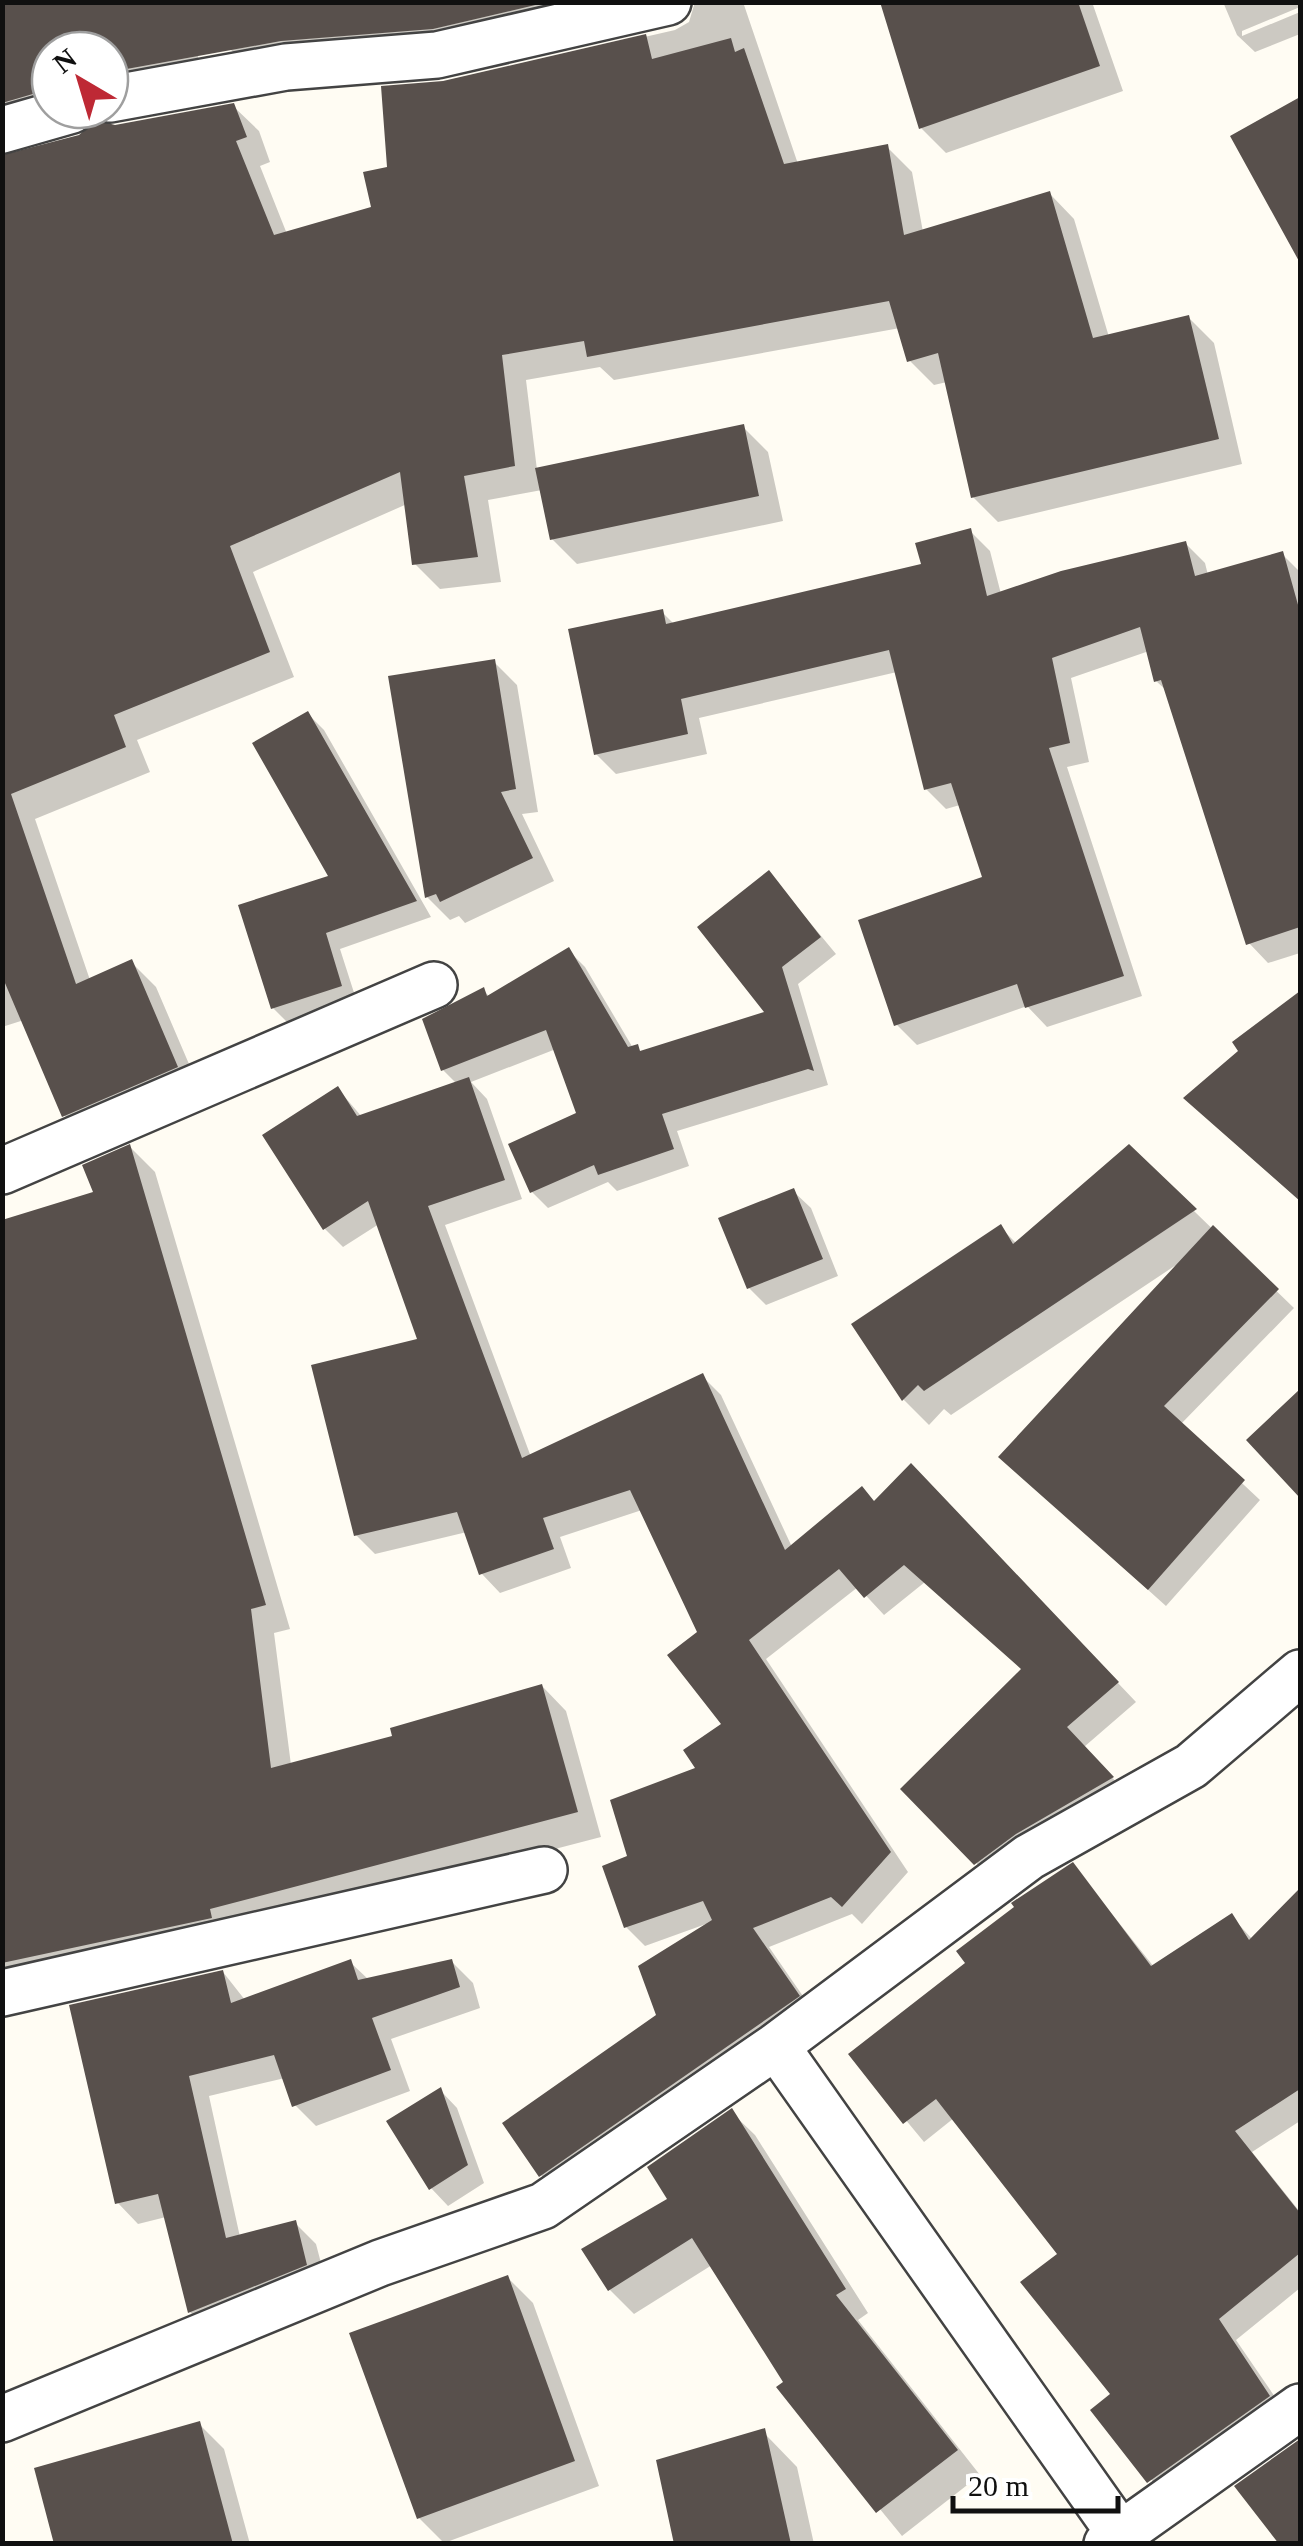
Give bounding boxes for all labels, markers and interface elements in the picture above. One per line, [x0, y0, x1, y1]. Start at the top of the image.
north arrow [30, 30, 130, 130]
text: N [47, 42, 82, 79]
scale bar [953, 2451, 1118, 2513]
text: 20 m [968, 2469, 1029, 2502]

